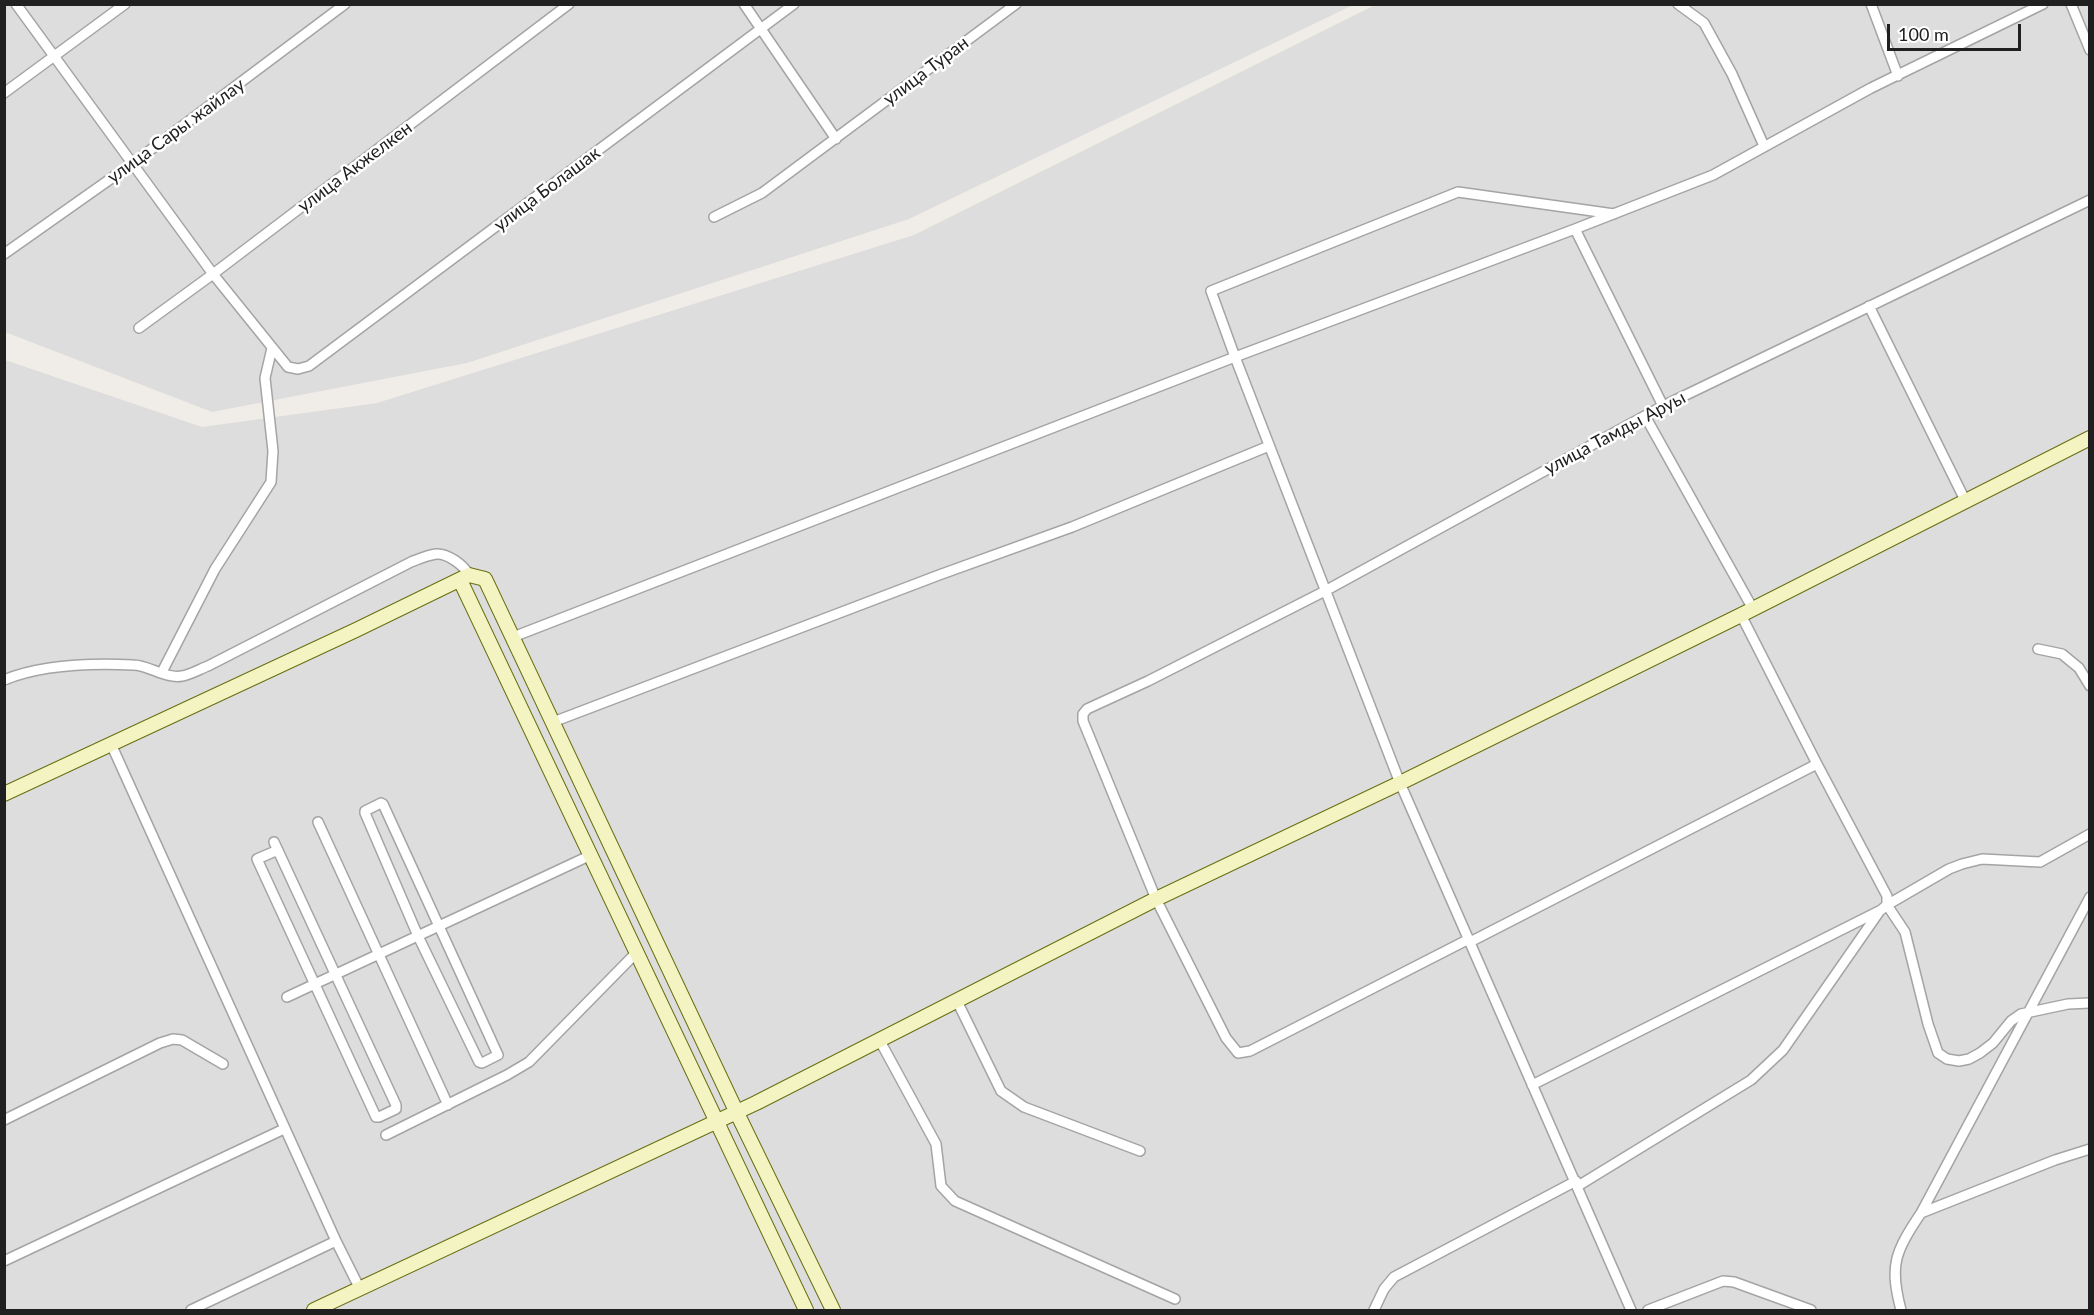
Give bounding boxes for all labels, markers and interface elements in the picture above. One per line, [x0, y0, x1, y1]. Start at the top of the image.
scale bar [1890, 12, 2024, 50]
text: 100 m [1898, 23, 1949, 45]
street label: улица Туран [879, 32, 973, 110]
street label: улица Сары жайлау [103, 74, 249, 188]
street label: улица Акжелкен [294, 117, 416, 217]
street label: улица Болашак [490, 142, 604, 236]
street label: улица Тамды Аруы [1541, 387, 1689, 479]

